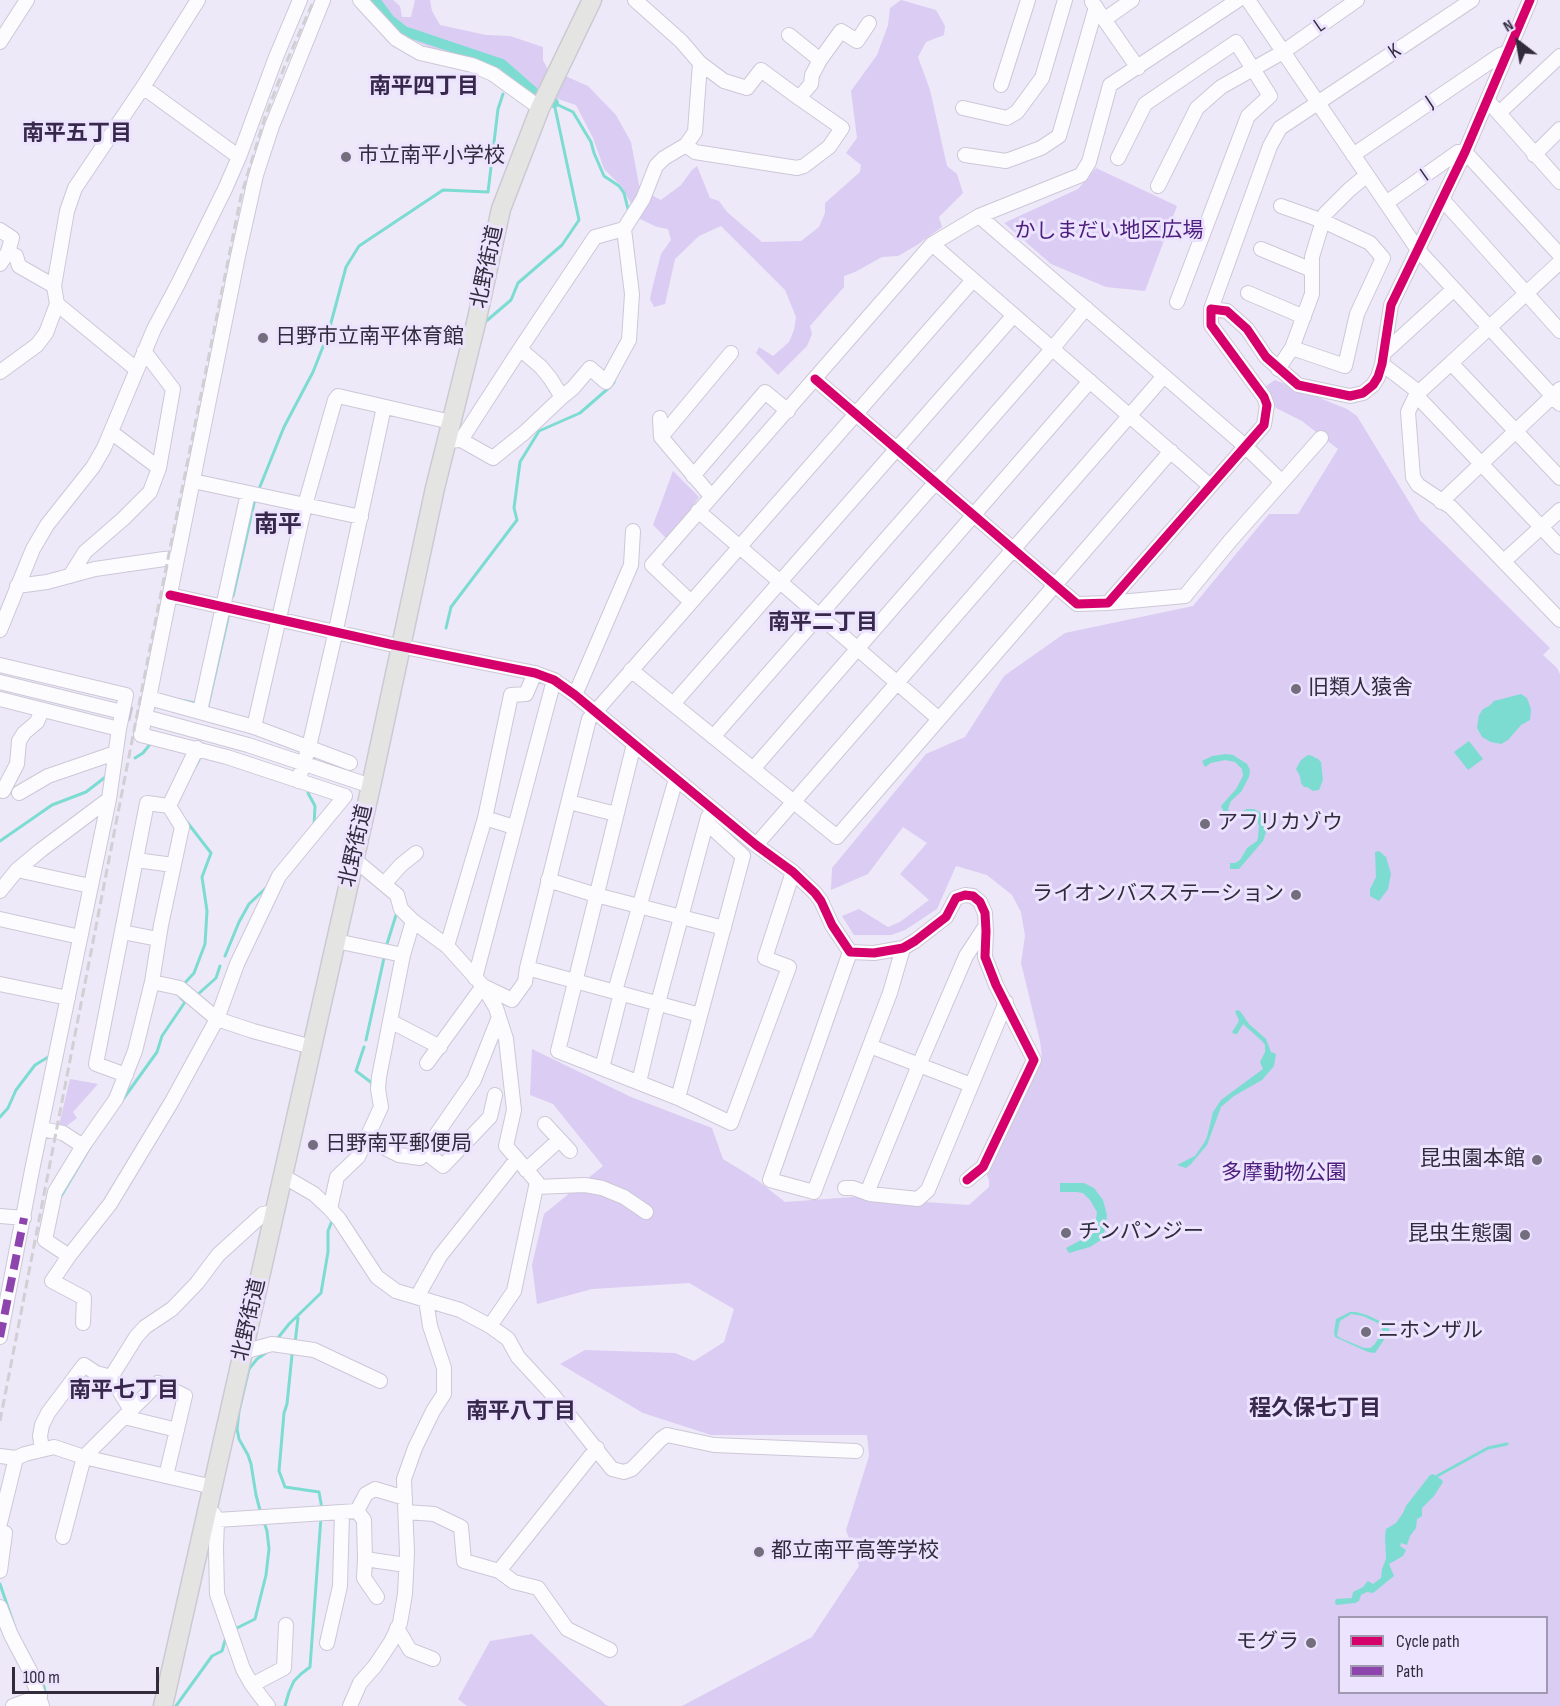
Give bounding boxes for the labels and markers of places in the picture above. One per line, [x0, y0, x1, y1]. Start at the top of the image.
place label: 市立南平小学校 [358, 144, 505, 170]
marker: 市立南平小学校 [339, 150, 353, 164]
place label: 日野市立南平体育館 [275, 325, 464, 351]
marker: 日野市立南平体育館 [256, 331, 270, 345]
place label: 旧類人猿舎 [1308, 676, 1413, 702]
marker: 旧類人猿舎 [1289, 682, 1303, 696]
place label: アフリカゾウ [1217, 811, 1343, 837]
marker: アフリカゾウ [1198, 817, 1212, 831]
place label: ライオンバスステーション [1032, 882, 1284, 908]
marker: ライオンバスステーション [1289, 888, 1303, 902]
place label: 日野南平郵便局 [325, 1132, 472, 1158]
marker: 日野南平郵便局 [306, 1138, 320, 1152]
place label: 昆虫園本館 [1420, 1147, 1525, 1173]
marker: 昆虫園本館 [1530, 1153, 1544, 1167]
place label: チンパンジー [1078, 1220, 1204, 1246]
place label: 昆虫生態園 [1408, 1222, 1513, 1248]
marker: チンパンジー [1059, 1226, 1073, 1240]
marker: 昆虫生態園 [1518, 1228, 1532, 1242]
place label: ニホンザル [1378, 1319, 1483, 1345]
marker: ニホンザル [1359, 1325, 1373, 1339]
place label: 都立南平高等学校 [771, 1539, 939, 1565]
marker: 都立南平高等学校 [752, 1545, 766, 1559]
place label: モグラ [1236, 1630, 1299, 1656]
marker: モグラ [1304, 1636, 1318, 1650]

